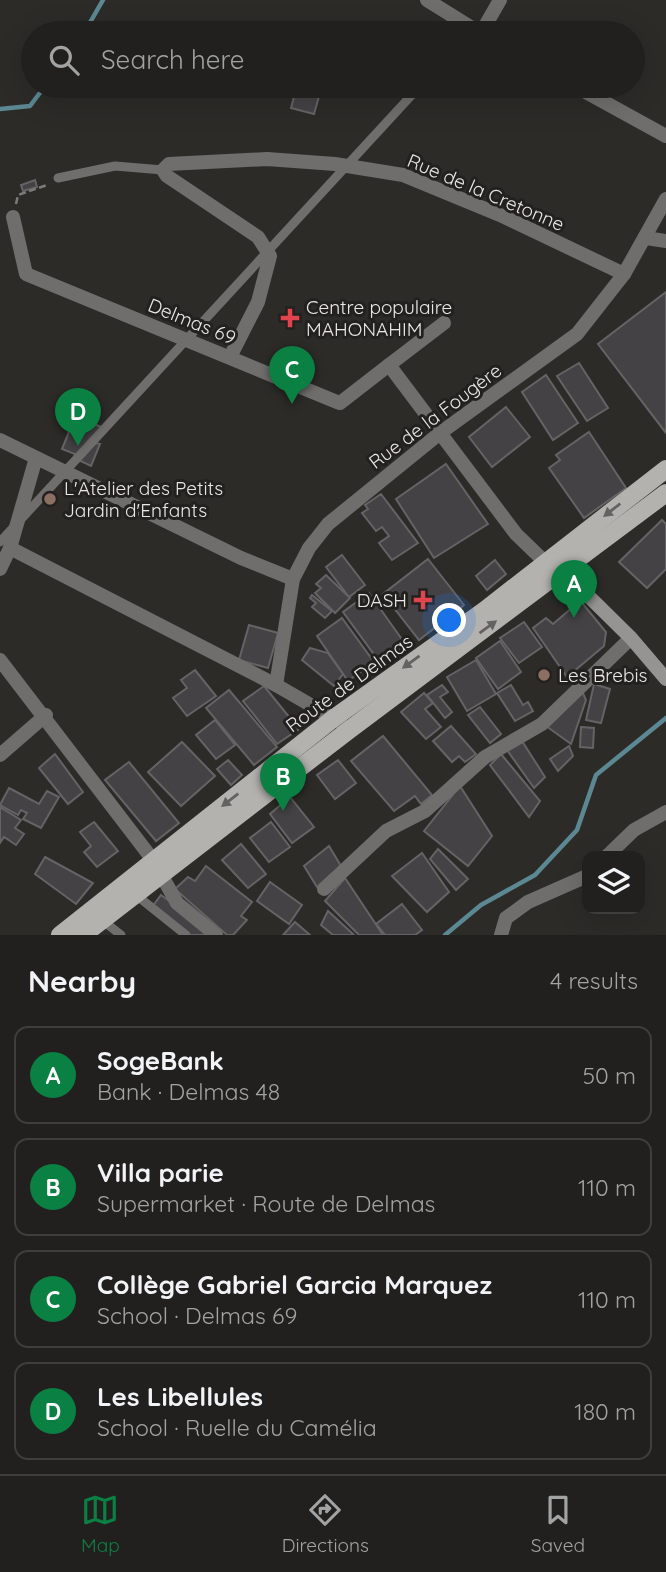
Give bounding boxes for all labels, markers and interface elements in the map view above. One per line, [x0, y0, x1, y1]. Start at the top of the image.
search box [21, 21, 645, 98]
icon: search [45, 41, 83, 79]
text: Search here [101, 43, 245, 76]
street label: Rue de la Cretonne [404, 148, 568, 236]
street label: Delmas 69 [145, 293, 239, 349]
place label: Centre populaire MAHONAHIM [306, 295, 452, 341]
marker: Centre populaire MAHONAHIM [280, 308, 300, 328]
pin: C [269, 346, 315, 404]
street label: Rue de la Fougère [364, 358, 506, 474]
pin: D [55, 388, 101, 446]
place label: L'Atelier des Petits Jardin d'Enfants [64, 476, 223, 522]
marker: L'Atelier des Petits Jardin d'Enfants [42, 491, 58, 507]
one-way arrow [603, 503, 621, 517]
pin: A [551, 560, 597, 618]
place label: DASH [357, 588, 407, 612]
marker: DASH [413, 590, 433, 610]
your location [432, 603, 466, 637]
one-way arrow [479, 620, 498, 634]
street label: Route de Delmas [281, 629, 417, 737]
one-way arrow [402, 655, 420, 669]
place label: Les Brebis [558, 663, 648, 687]
marker: Les Brebis [536, 667, 552, 683]
pin: B [260, 753, 306, 811]
one-way arrow [221, 792, 239, 807]
map controls [582, 851, 645, 914]
button: layers [582, 851, 645, 914]
text: Nearby [28, 962, 136, 1000]
text: 4 results [550, 966, 638, 995]
text: SogeBank [97, 1044, 224, 1077]
text: A [46, 1061, 60, 1090]
text: 50 m [583, 1061, 636, 1090]
text: Bank · Delmas 48 [97, 1077, 280, 1106]
text: Villa parie [97, 1156, 224, 1189]
text: B [45, 1173, 61, 1202]
text: 110 m [578, 1173, 636, 1202]
text: Supermarket · Route de Delmas [97, 1189, 435, 1218]
text: Collège Gabriel Garcia Marquez [97, 1268, 492, 1301]
text: C [46, 1285, 60, 1314]
text: 110 m [578, 1285, 636, 1314]
text: School · Delmas 69 [97, 1301, 297, 1330]
text: Les Libellules [97, 1380, 263, 1413]
text: D [45, 1397, 61, 1426]
text: 180 m [574, 1397, 636, 1426]
text: School · Ruelle du Camélia [97, 1413, 377, 1442]
tab: Map [81, 1491, 120, 1557]
tab: Directions [282, 1491, 369, 1557]
tab: Saved [531, 1491, 585, 1557]

